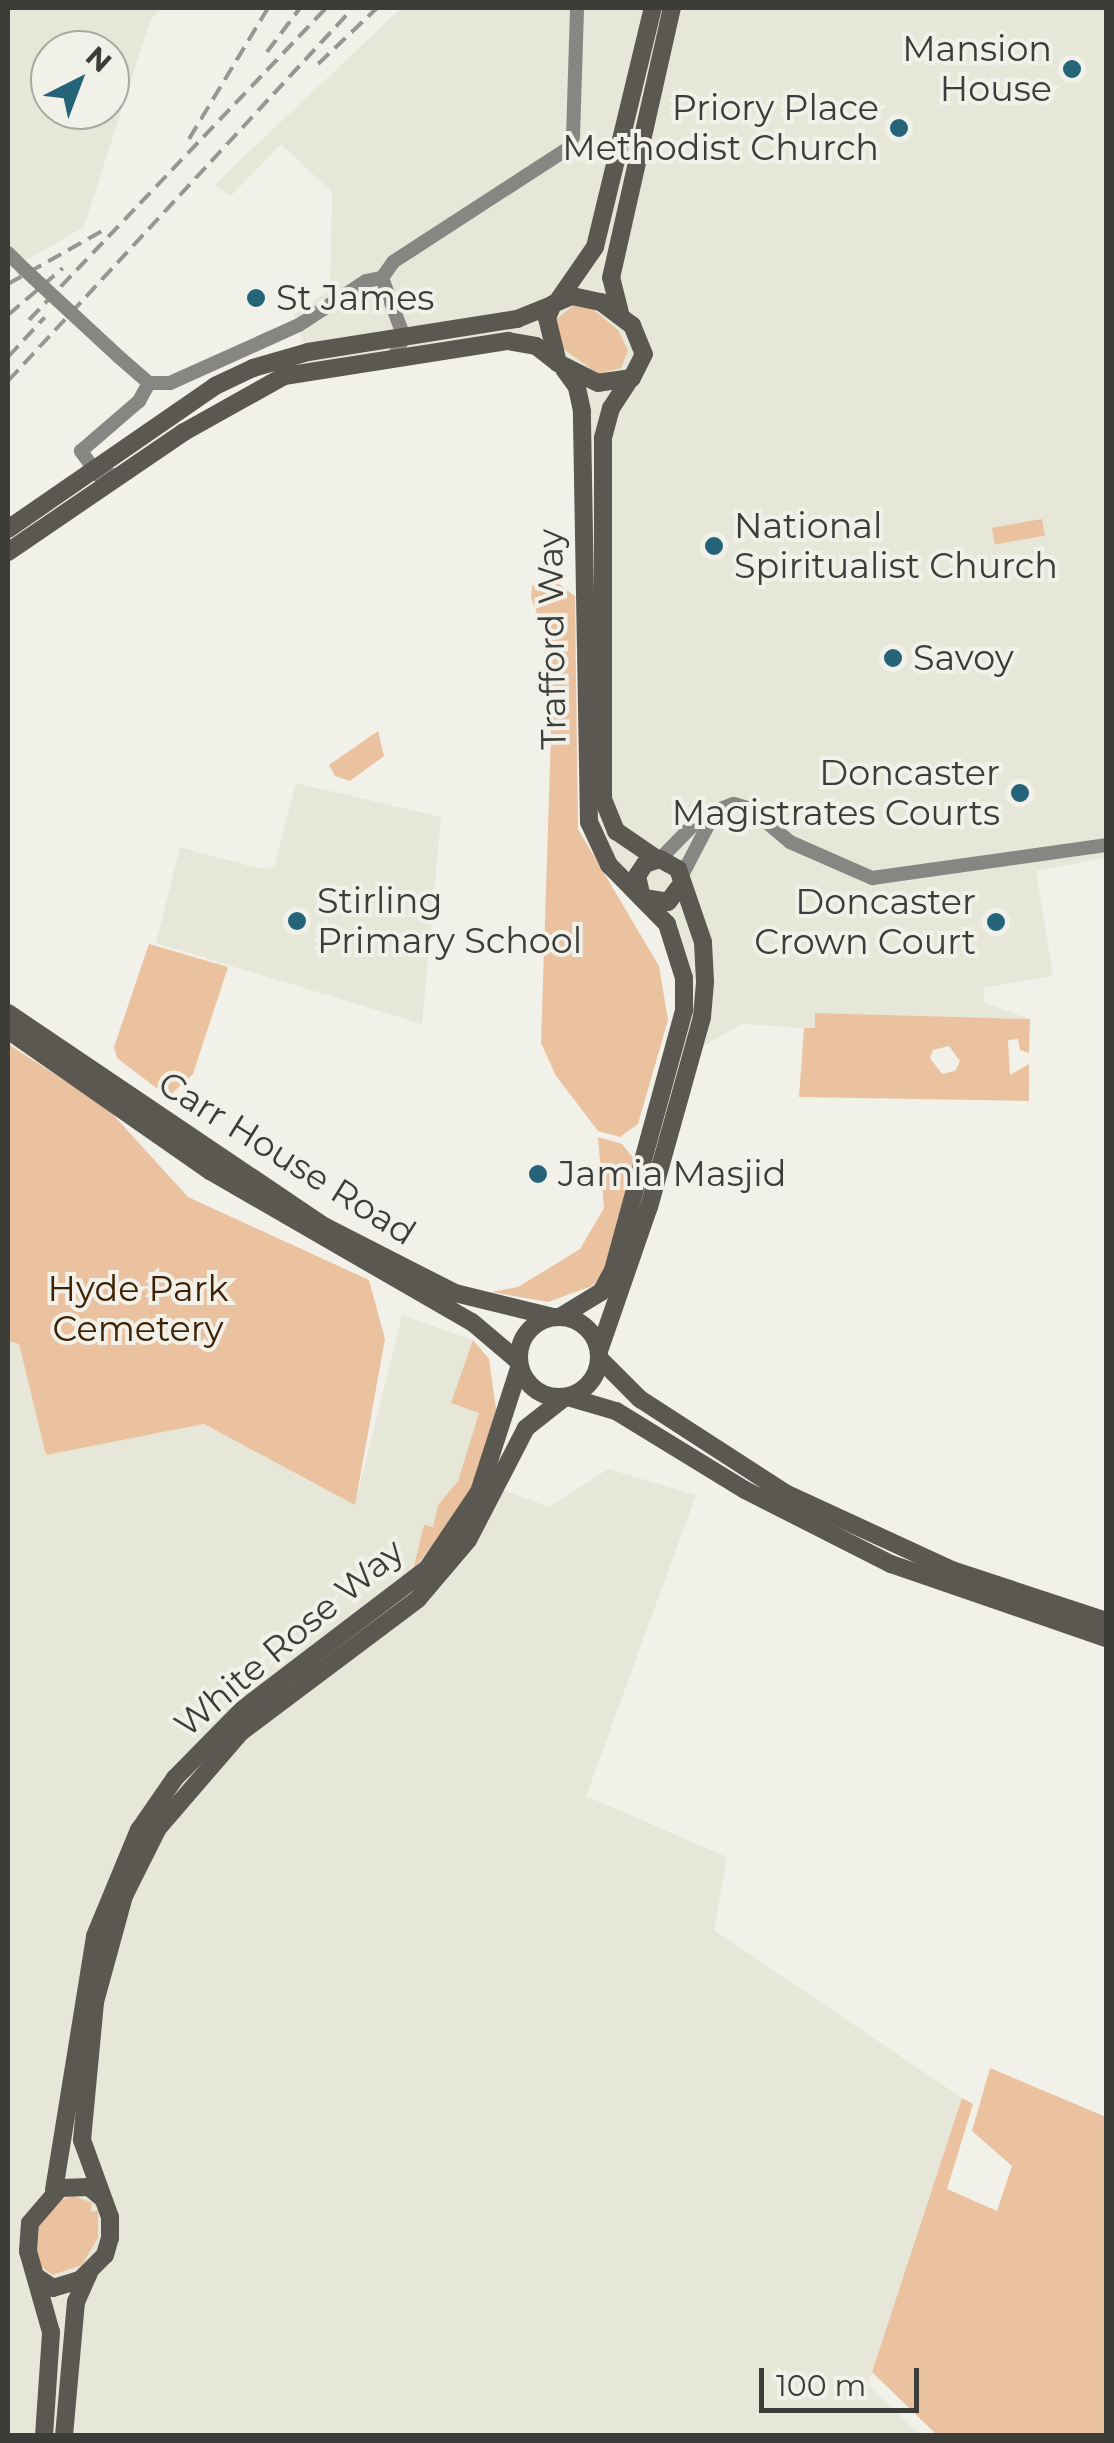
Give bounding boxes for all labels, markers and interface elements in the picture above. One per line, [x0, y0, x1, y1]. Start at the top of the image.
place label: Mansion House [902, 28, 1052, 110]
north arrow [30, 30, 130, 130]
text: N [79, 39, 119, 79]
marker: Mansion House [1061, 58, 1083, 80]
place label: Priory Place Methodist Church [562, 87, 879, 169]
marker: Priory Place Methodist Church [888, 117, 910, 139]
place label: St James [276, 277, 434, 319]
marker: St James [245, 287, 267, 309]
place label: National Spiritualist Church [734, 505, 1058, 587]
street label: Trafford Way [529, 528, 575, 750]
marker: National Spiritualist Church [703, 535, 725, 557]
place label: Savoy [913, 637, 1014, 679]
marker: Savoy [882, 647, 904, 669]
place label: Doncaster Magistrates Courts [672, 752, 1000, 834]
marker: Doncaster Magistrates Courts [1009, 782, 1031, 804]
place label: Stirling Primary School [317, 880, 582, 962]
place label: Doncaster Crown Court [754, 881, 976, 963]
marker: Stirling Primary School [286, 910, 308, 932]
marker: Doncaster Crown Court [985, 911, 1007, 933]
street label: Carr House Road [151, 1062, 423, 1254]
place label: Jamia Masjid [558, 1153, 786, 1195]
marker: Jamia Masjid [527, 1163, 549, 1185]
park label: Hyde Park Cemetery [48, 1268, 228, 1350]
street label: White Rose Way [166, 1530, 412, 1746]
scale bar [764, 2348, 924, 2410]
text: 100 m [776, 2367, 866, 2404]

